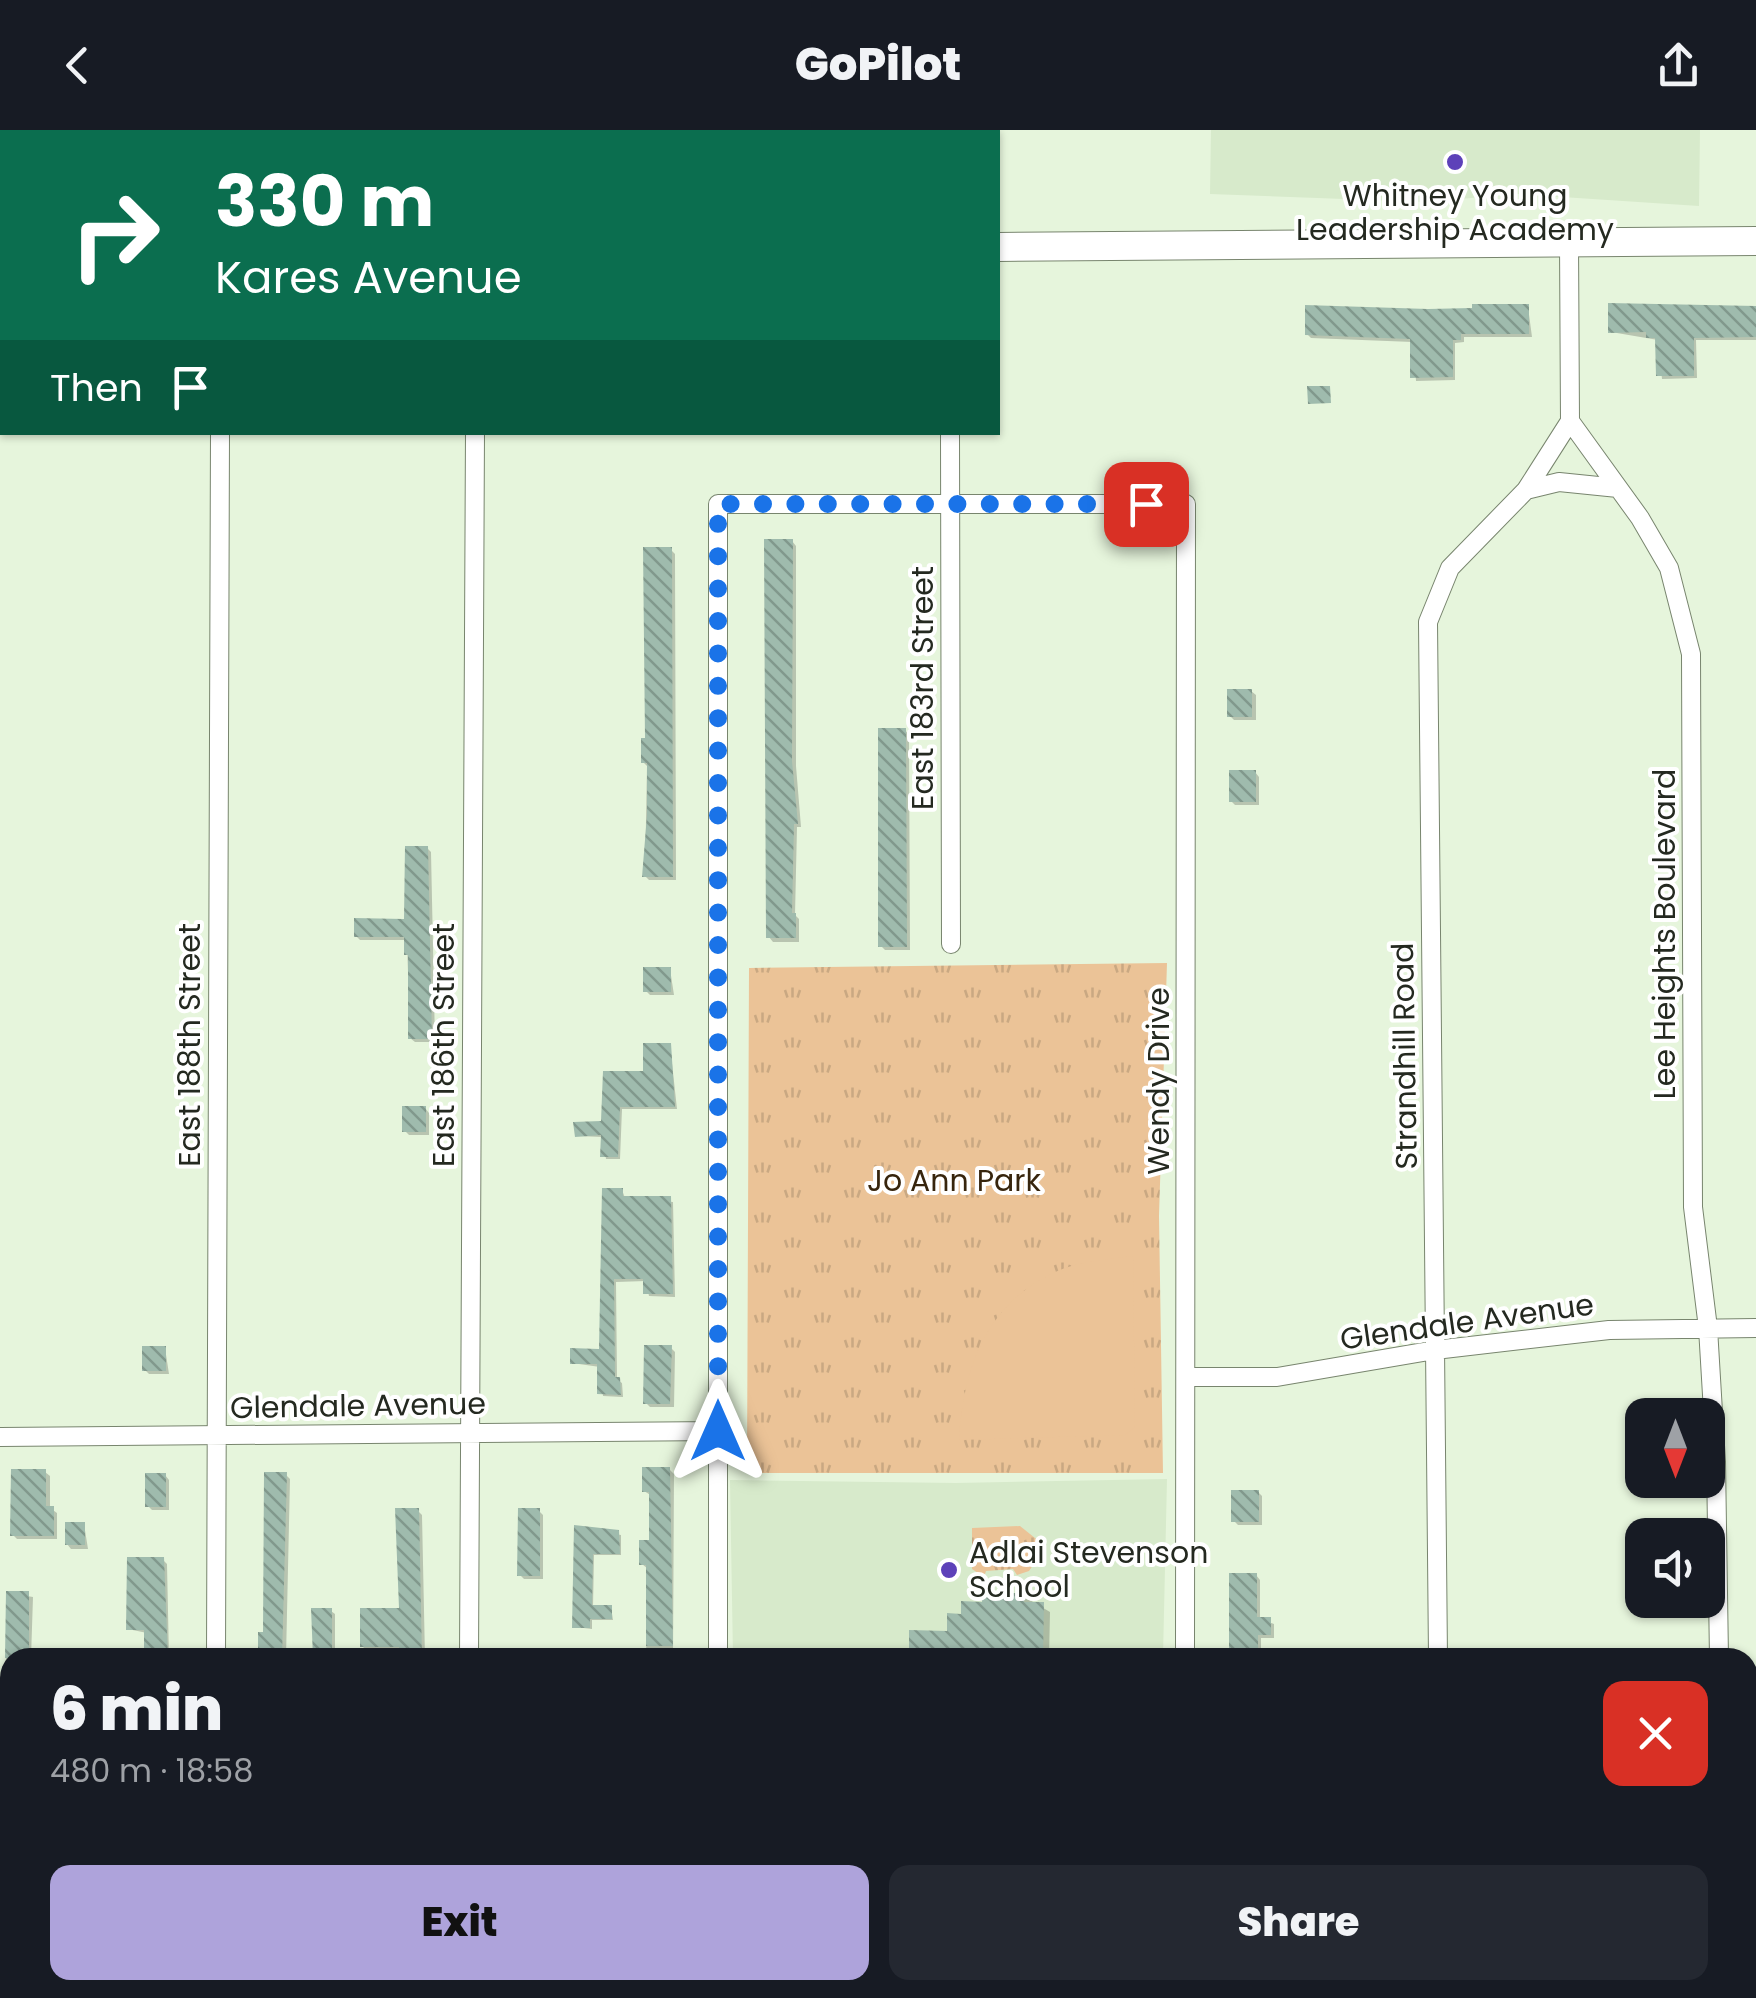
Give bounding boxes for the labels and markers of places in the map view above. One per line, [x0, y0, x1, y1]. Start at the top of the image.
marker: Whitney Young Leadership Academy [1444, 151, 1466, 173]
place label: Whitney Young Leadership Academy [1296, 174, 1614, 251]
pin [1104, 462, 1189, 547]
place label: Adlai Stevenson School [969, 1531, 1208, 1608]
marker: Adlai Stevenson School [938, 1559, 960, 1581]

